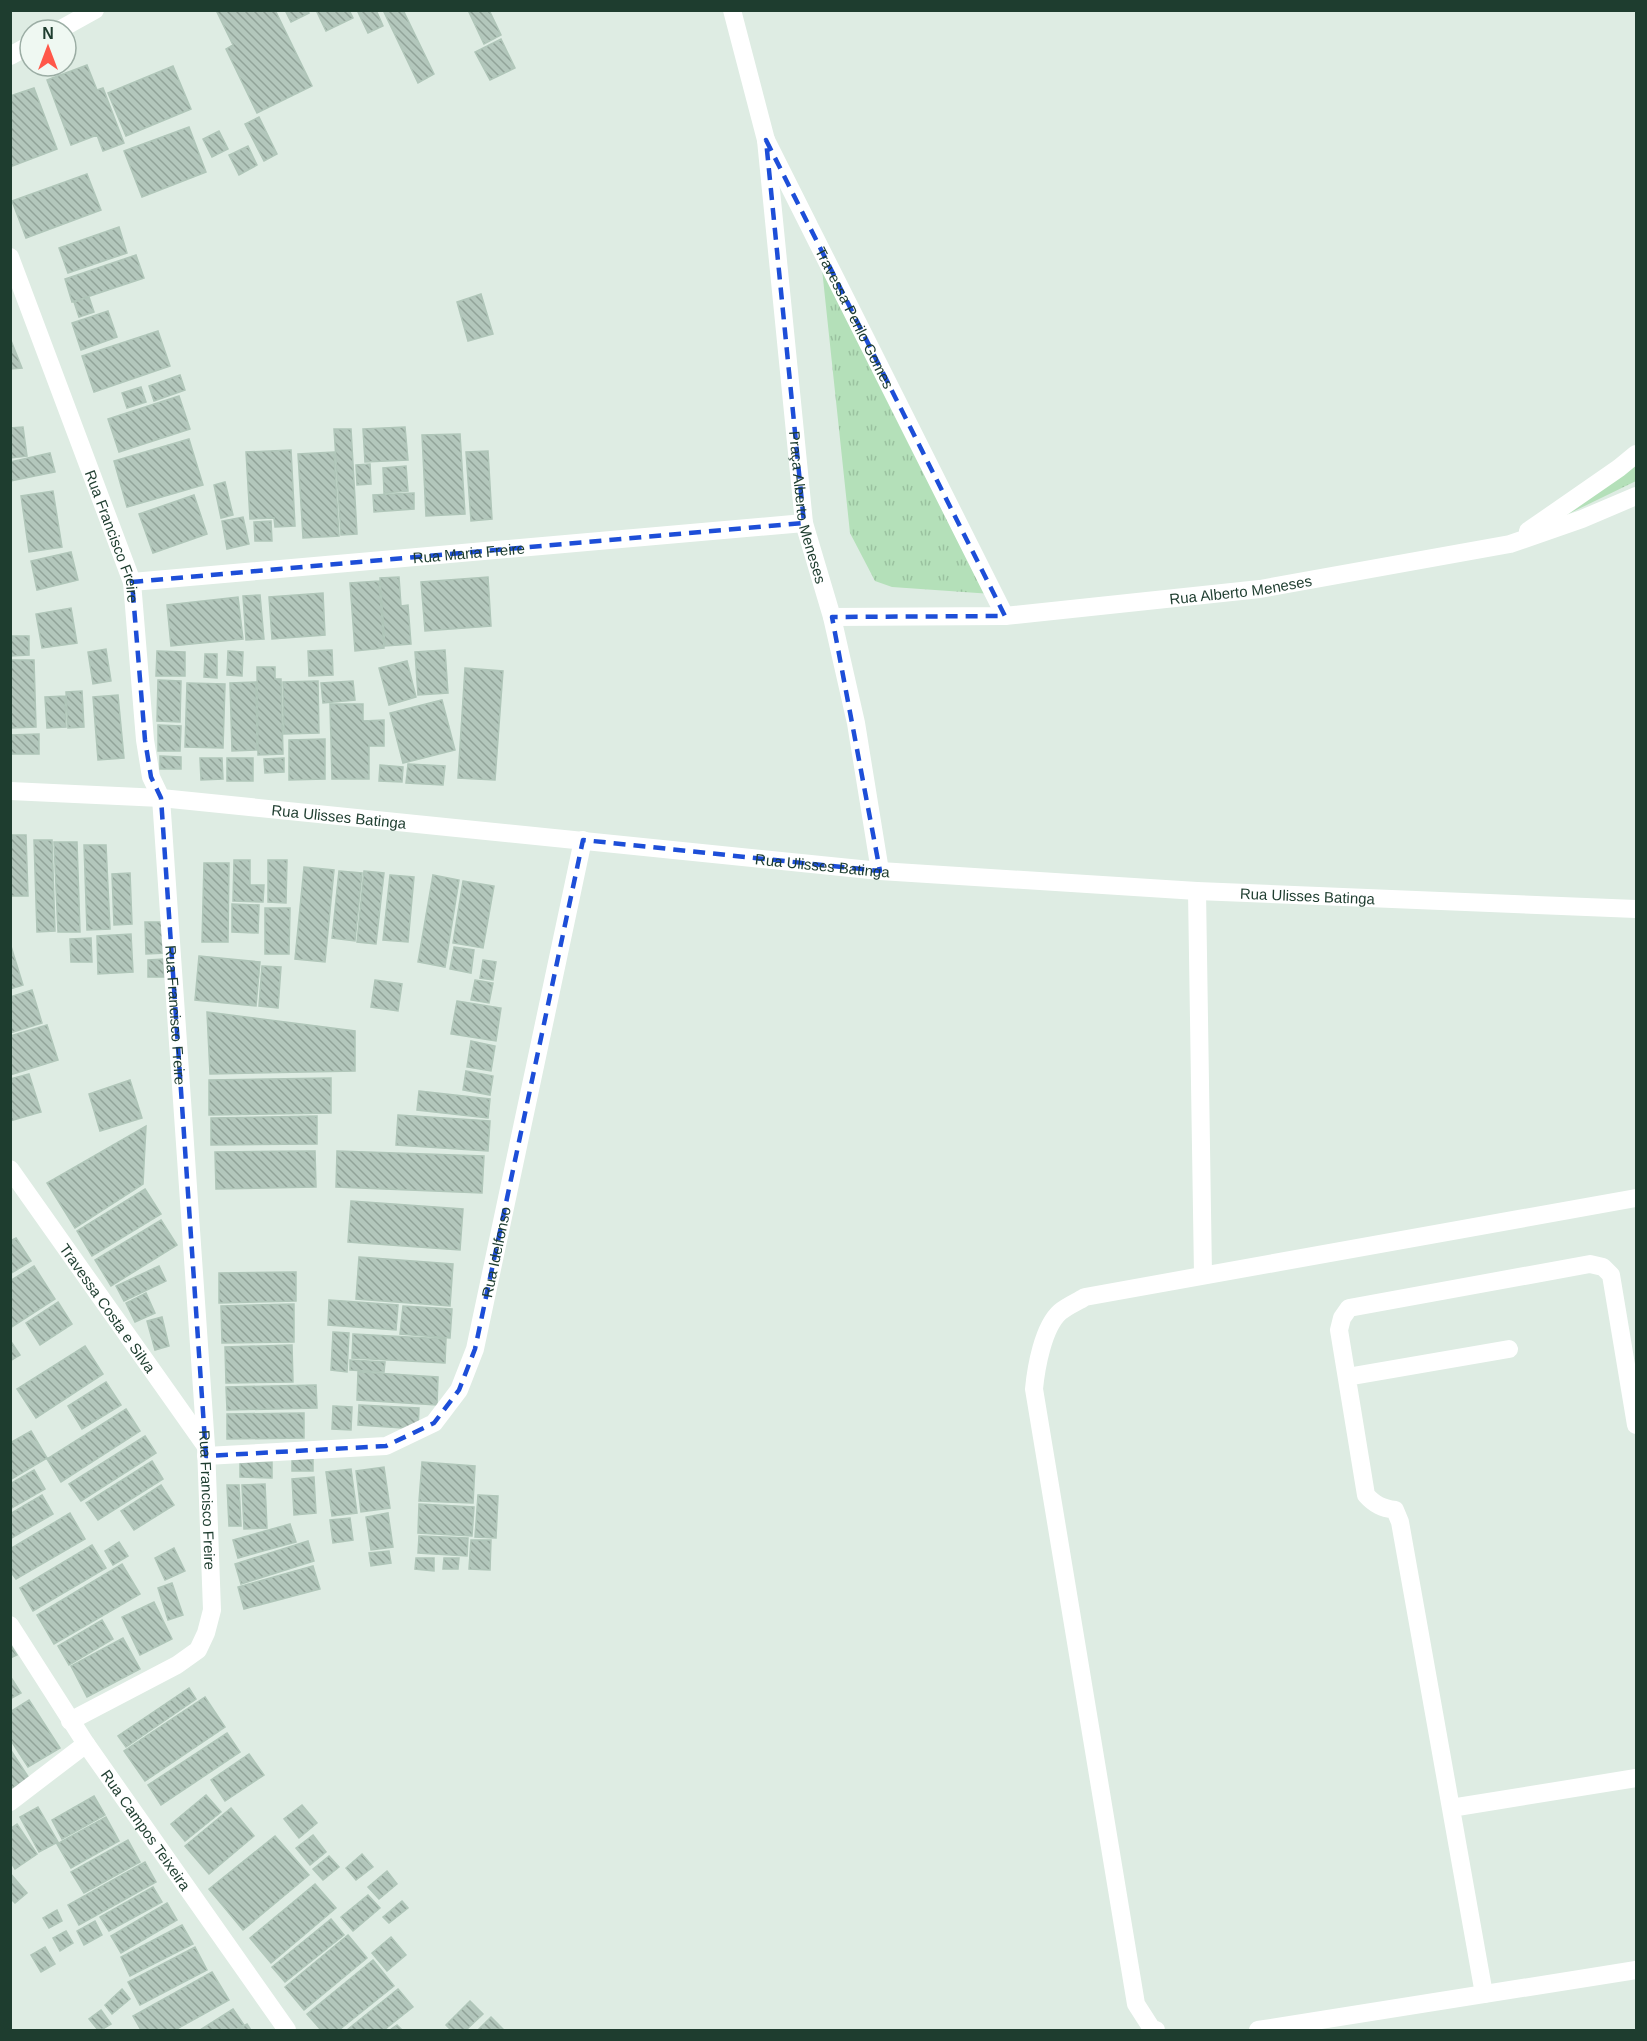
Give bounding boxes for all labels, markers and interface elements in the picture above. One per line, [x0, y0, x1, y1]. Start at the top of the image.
north arrow [18, 18, 78, 78]
text: N [42, 25, 54, 42]
street label: Travessa Perilo Gomes [812, 244, 898, 391]
street label: Praça Alberto Meneses [786, 430, 830, 586]
street label: Rua Francisco Freire [82, 467, 142, 604]
street label: Rua Maria Freire [412, 539, 526, 566]
street label: Rua Alberto Meneses [1168, 571, 1313, 607]
street label: Rua Ulisses Batinga [271, 801, 408, 831]
street label: Rua Ulisses Batinga [754, 850, 891, 880]
street label: Rua Ulisses Batinga [1240, 884, 1376, 907]
street label: Rua Francisco Freire [163, 945, 189, 1086]
street label: Rua Idelfonso [478, 1205, 513, 1299]
street label: Travessa Costa e Silva [57, 1240, 160, 1376]
street label: Rua Francisco Freire [196, 1429, 219, 1570]
street label: Rua Campos Teixeira [98, 1766, 195, 1894]

